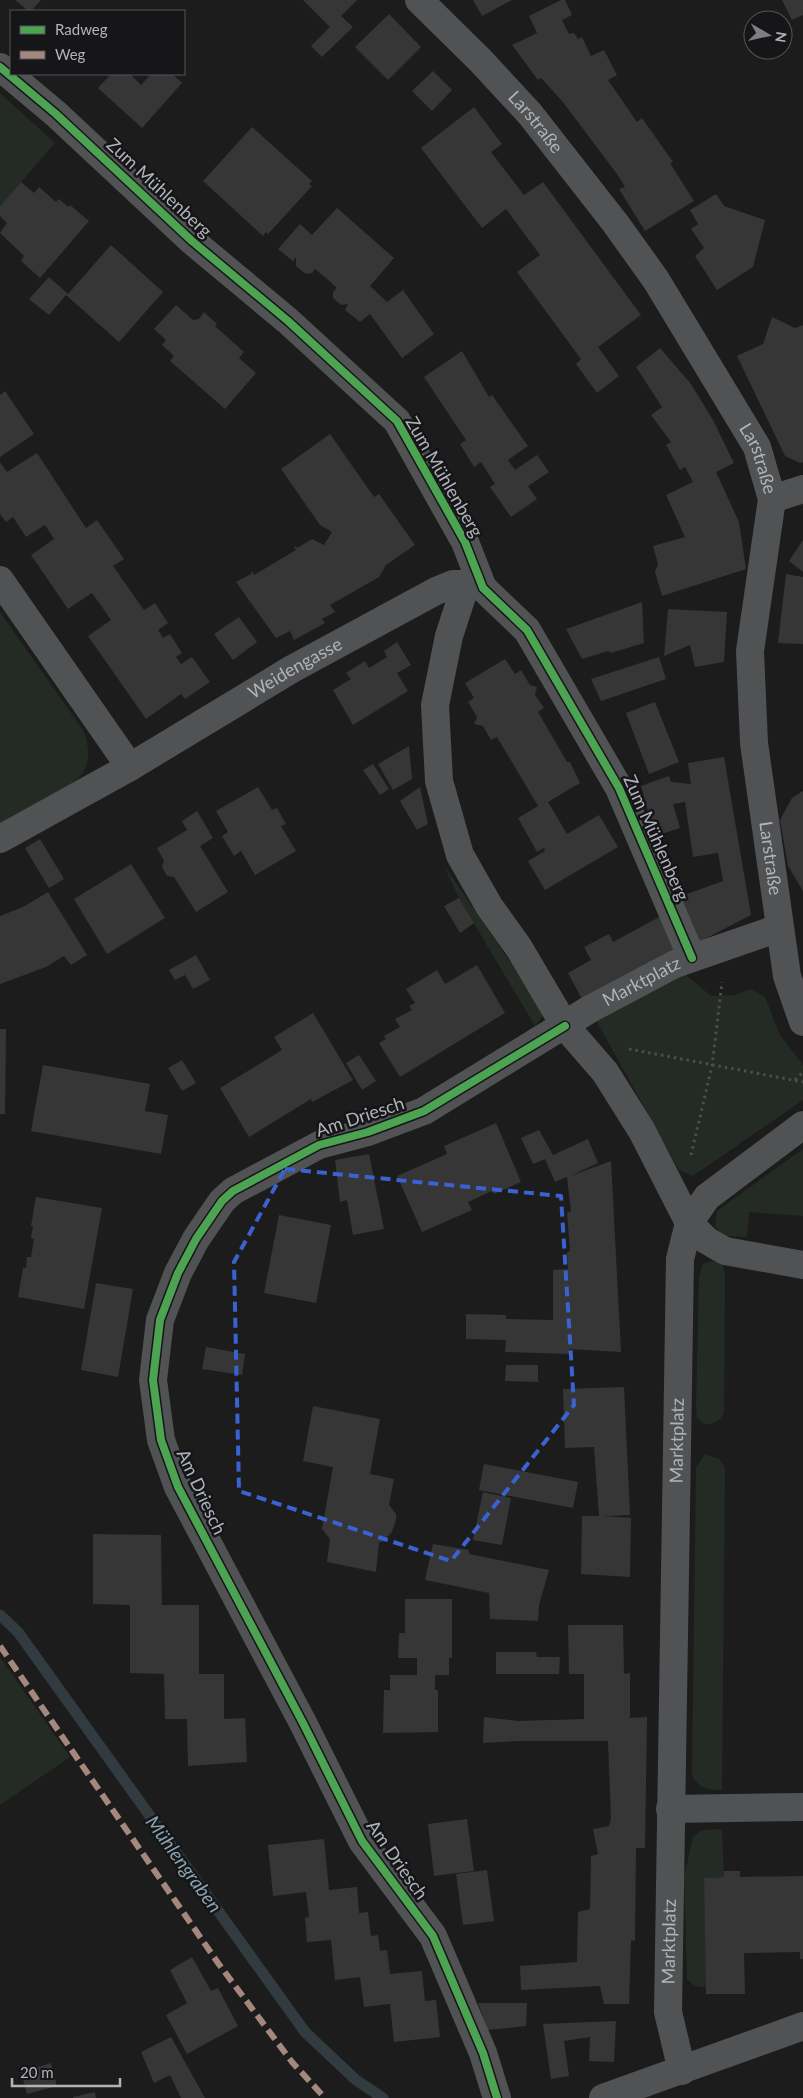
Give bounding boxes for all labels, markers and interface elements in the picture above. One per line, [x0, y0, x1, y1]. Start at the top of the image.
legend [10, 10, 185, 75]
north arrow [743, 10, 793, 60]
text: Radweg [55, 20, 108, 38]
text: N [772, 30, 791, 44]
text: Weg [55, 45, 86, 63]
street label: Larstraße [504, 86, 568, 157]
street label: Zum Mühlenberg [103, 133, 217, 242]
street label: Zum Mühlenberg [401, 412, 488, 541]
street label: Larstraße [735, 419, 782, 496]
street label: Weidengasse [244, 632, 345, 703]
street label: Zum Mühlenberg [619, 771, 695, 904]
street label: Larstraße [755, 820, 787, 896]
street label: Marktplatz [598, 951, 683, 1010]
street label: Am Driesch [313, 1091, 407, 1141]
street label: Marktplatz [664, 1398, 688, 1484]
street label: Am Driesch [173, 1445, 231, 1538]
water label: Mühlengraben [142, 1811, 227, 1917]
street label: Am Driesch [362, 1815, 433, 1903]
street label: Marktplatz [656, 1899, 680, 1984]
scale bar [12, 2056, 120, 2088]
text: 20 m [20, 2063, 54, 2081]

